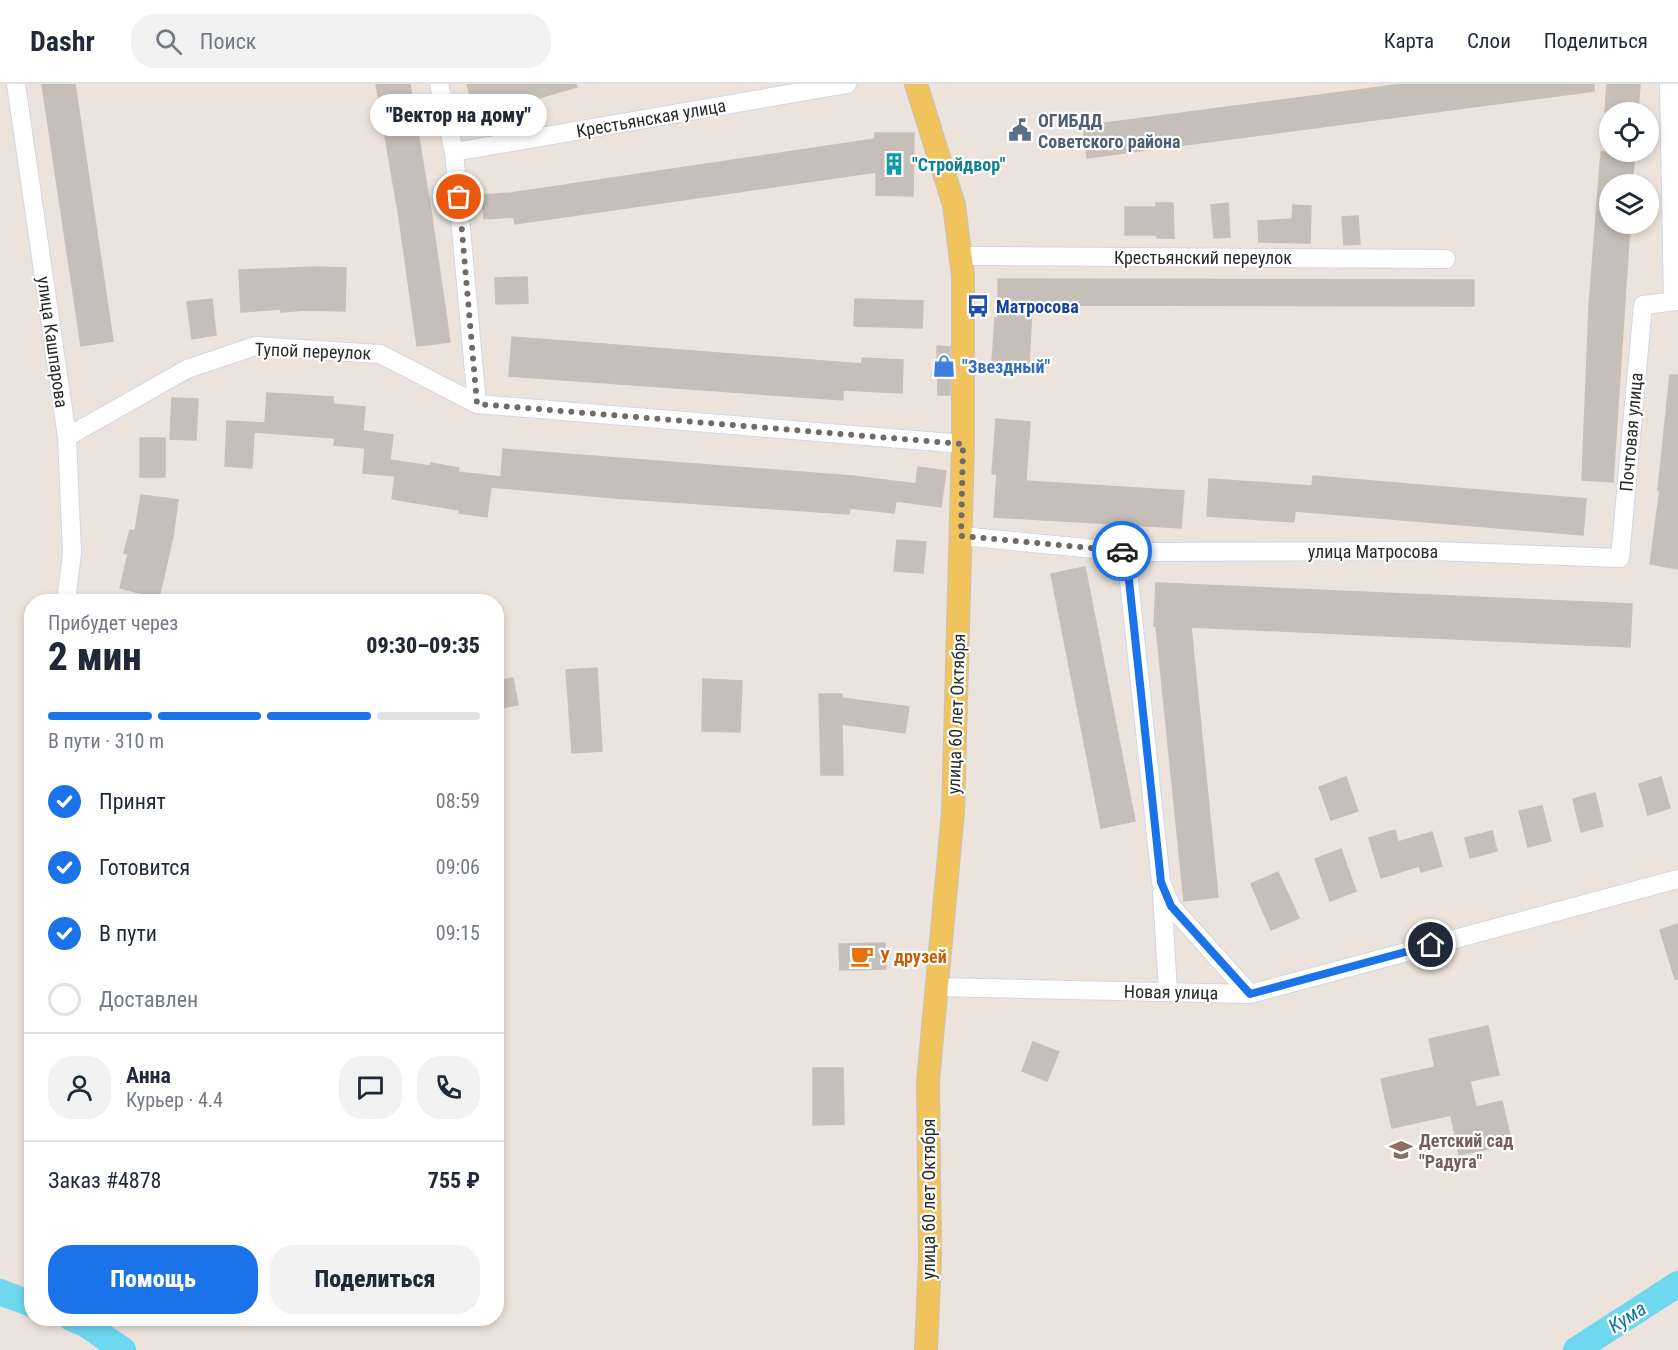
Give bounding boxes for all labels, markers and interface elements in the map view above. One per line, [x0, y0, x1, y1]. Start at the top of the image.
search box [131, 14, 551, 68]
text: Dashr [30, 25, 95, 58]
icon: search [152, 25, 185, 58]
text: Поиск [200, 29, 256, 54]
text: Карта [1384, 29, 1434, 53]
text: Слои [1467, 29, 1511, 53]
text: Поделиться [1544, 29, 1648, 53]
street label: Крестьянская улица [575, 94, 727, 142]
callout: "Вектор на дому" [370, 95, 548, 137]
map controls [1599, 102, 1659, 234]
button: locate [1599, 102, 1659, 162]
text: "Вектор на дому" [386, 103, 531, 127]
place label: ОГИБДД Советского района [1038, 110, 1181, 152]
public building icon: ОГИБДД Советского района [1007, 117, 1033, 143]
building icon: "Стройдвор" [881, 151, 907, 177]
place label: "Стройдвор" [912, 154, 1006, 175]
pin [433, 171, 484, 222]
button: layers [1599, 174, 1659, 234]
icon: bag [442, 180, 475, 213]
street label: Крестьянский переулок [1114, 247, 1292, 268]
street label: улица Кашпарова [33, 275, 73, 409]
bus stop icon: Матросова [965, 293, 991, 319]
place label: Матросова [996, 296, 1079, 317]
street label: Тупой переулок [254, 338, 372, 364]
shop icon: "Звездный" [931, 353, 957, 379]
place label: "Звездный" [962, 356, 1050, 377]
street label: Почтовая улица [1615, 372, 1647, 492]
courier [1092, 521, 1152, 581]
icon: car [1106, 535, 1139, 568]
street label: улица Матросова [1308, 541, 1438, 562]
text: Прибудет через [48, 611, 178, 635]
text: 09:30–09:35 [366, 633, 480, 658]
street label: улица 60 лет Октября [943, 633, 969, 795]
text: 2 мин [48, 634, 142, 680]
text: В пути · 310 m [48, 729, 164, 753]
icon: check [48, 785, 81, 818]
text: Принят [99, 789, 166, 814]
text: 08:59 [436, 789, 480, 813]
icon: check [48, 851, 81, 884]
text: Готовится [99, 855, 190, 880]
text: 09:06 [436, 855, 480, 879]
icon: check [48, 917, 81, 950]
pin [1405, 919, 1456, 970]
text: В пути [99, 921, 157, 946]
text: 09:15 [436, 921, 480, 945]
icon: home [1414, 928, 1447, 961]
cafe icon: У друзей [849, 943, 875, 969]
place label: У друзей [880, 946, 947, 967]
street label: Новая улица [1124, 981, 1218, 1003]
text: Доставлен [99, 987, 198, 1012]
button: person [48, 1056, 111, 1119]
button: chat [339, 1056, 402, 1119]
button: phone [417, 1056, 480, 1119]
text: Анна [126, 1063, 171, 1088]
text: Курьер · 4.4 [126, 1088, 223, 1112]
street label: улица 60 лет Октября [918, 1119, 939, 1279]
place label: Детский сад "Радуга" [1419, 1130, 1513, 1172]
school or university icon: Детский сад "Радуга" [1388, 1137, 1414, 1163]
text: Заказ #4878 [48, 1168, 161, 1193]
text: 755 ₽ [428, 1168, 480, 1193]
button: Помощь [48, 1245, 258, 1314]
button: Поделиться [270, 1245, 480, 1314]
water label: Кума [1604, 1296, 1650, 1338]

